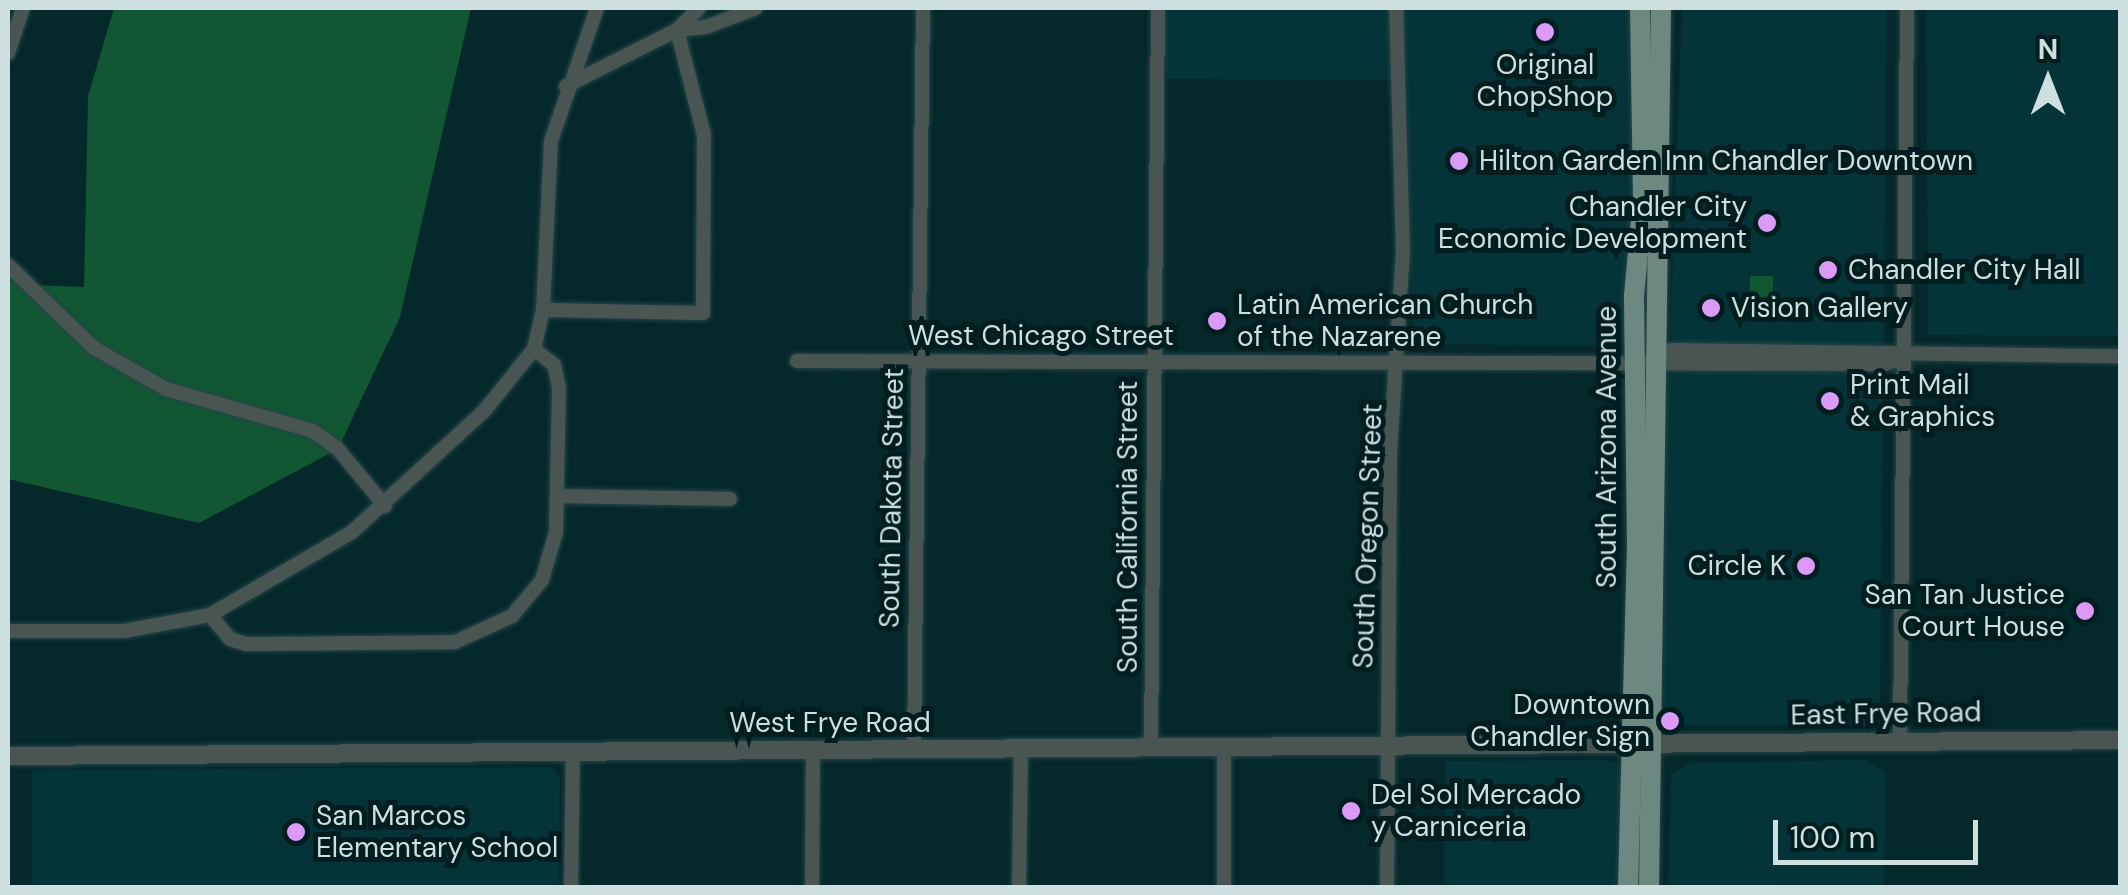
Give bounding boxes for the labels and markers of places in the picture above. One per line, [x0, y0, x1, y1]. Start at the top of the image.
marker: Original ChopShop [1534, 21, 1556, 43]
place label: Original ChopShop [1477, 48, 1613, 114]
place label: Hilton Garden Inn Chandler Downtown [1479, 144, 1973, 178]
marker: Hilton Garden Inn Chandler Downtown [1448, 150, 1470, 172]
place label: Chandler City Economic Development [1438, 190, 1747, 256]
marker: Chandler City Economic Development [1756, 212, 1778, 234]
place label: Chandler City Hall [1848, 253, 2081, 287]
marker: Chandler City Hall [1817, 259, 1839, 281]
place label: Latin American Church of the Nazarene [1237, 288, 1533, 354]
place label: Vision Gallery [1731, 291, 1908, 325]
marker: Vision Gallery [1700, 297, 1722, 319]
marker: Latin American Church of the Nazarene [1206, 310, 1228, 332]
place label: Print Mail & Graphics [1850, 368, 1995, 434]
marker: Print Mail & Graphics [1819, 390, 1841, 412]
place label: Circle K [1687, 549, 1786, 583]
marker: Circle K [1795, 555, 1817, 577]
place label: San Tan Justice Court House [1864, 578, 2065, 644]
marker: San Tan Justice Court House [2074, 600, 2096, 622]
place label: Downtown Chandler Sign [1470, 688, 1650, 754]
marker: Downtown Chandler Sign [1659, 710, 1681, 732]
place label: Del Sol Mercado y Carniceria [1371, 778, 1581, 844]
place label: San Marcos Elementary School [316, 799, 558, 865]
marker: Del Sol Mercado y Carniceria [1340, 800, 1362, 822]
marker: San Marcos Elementary School [285, 821, 307, 843]

